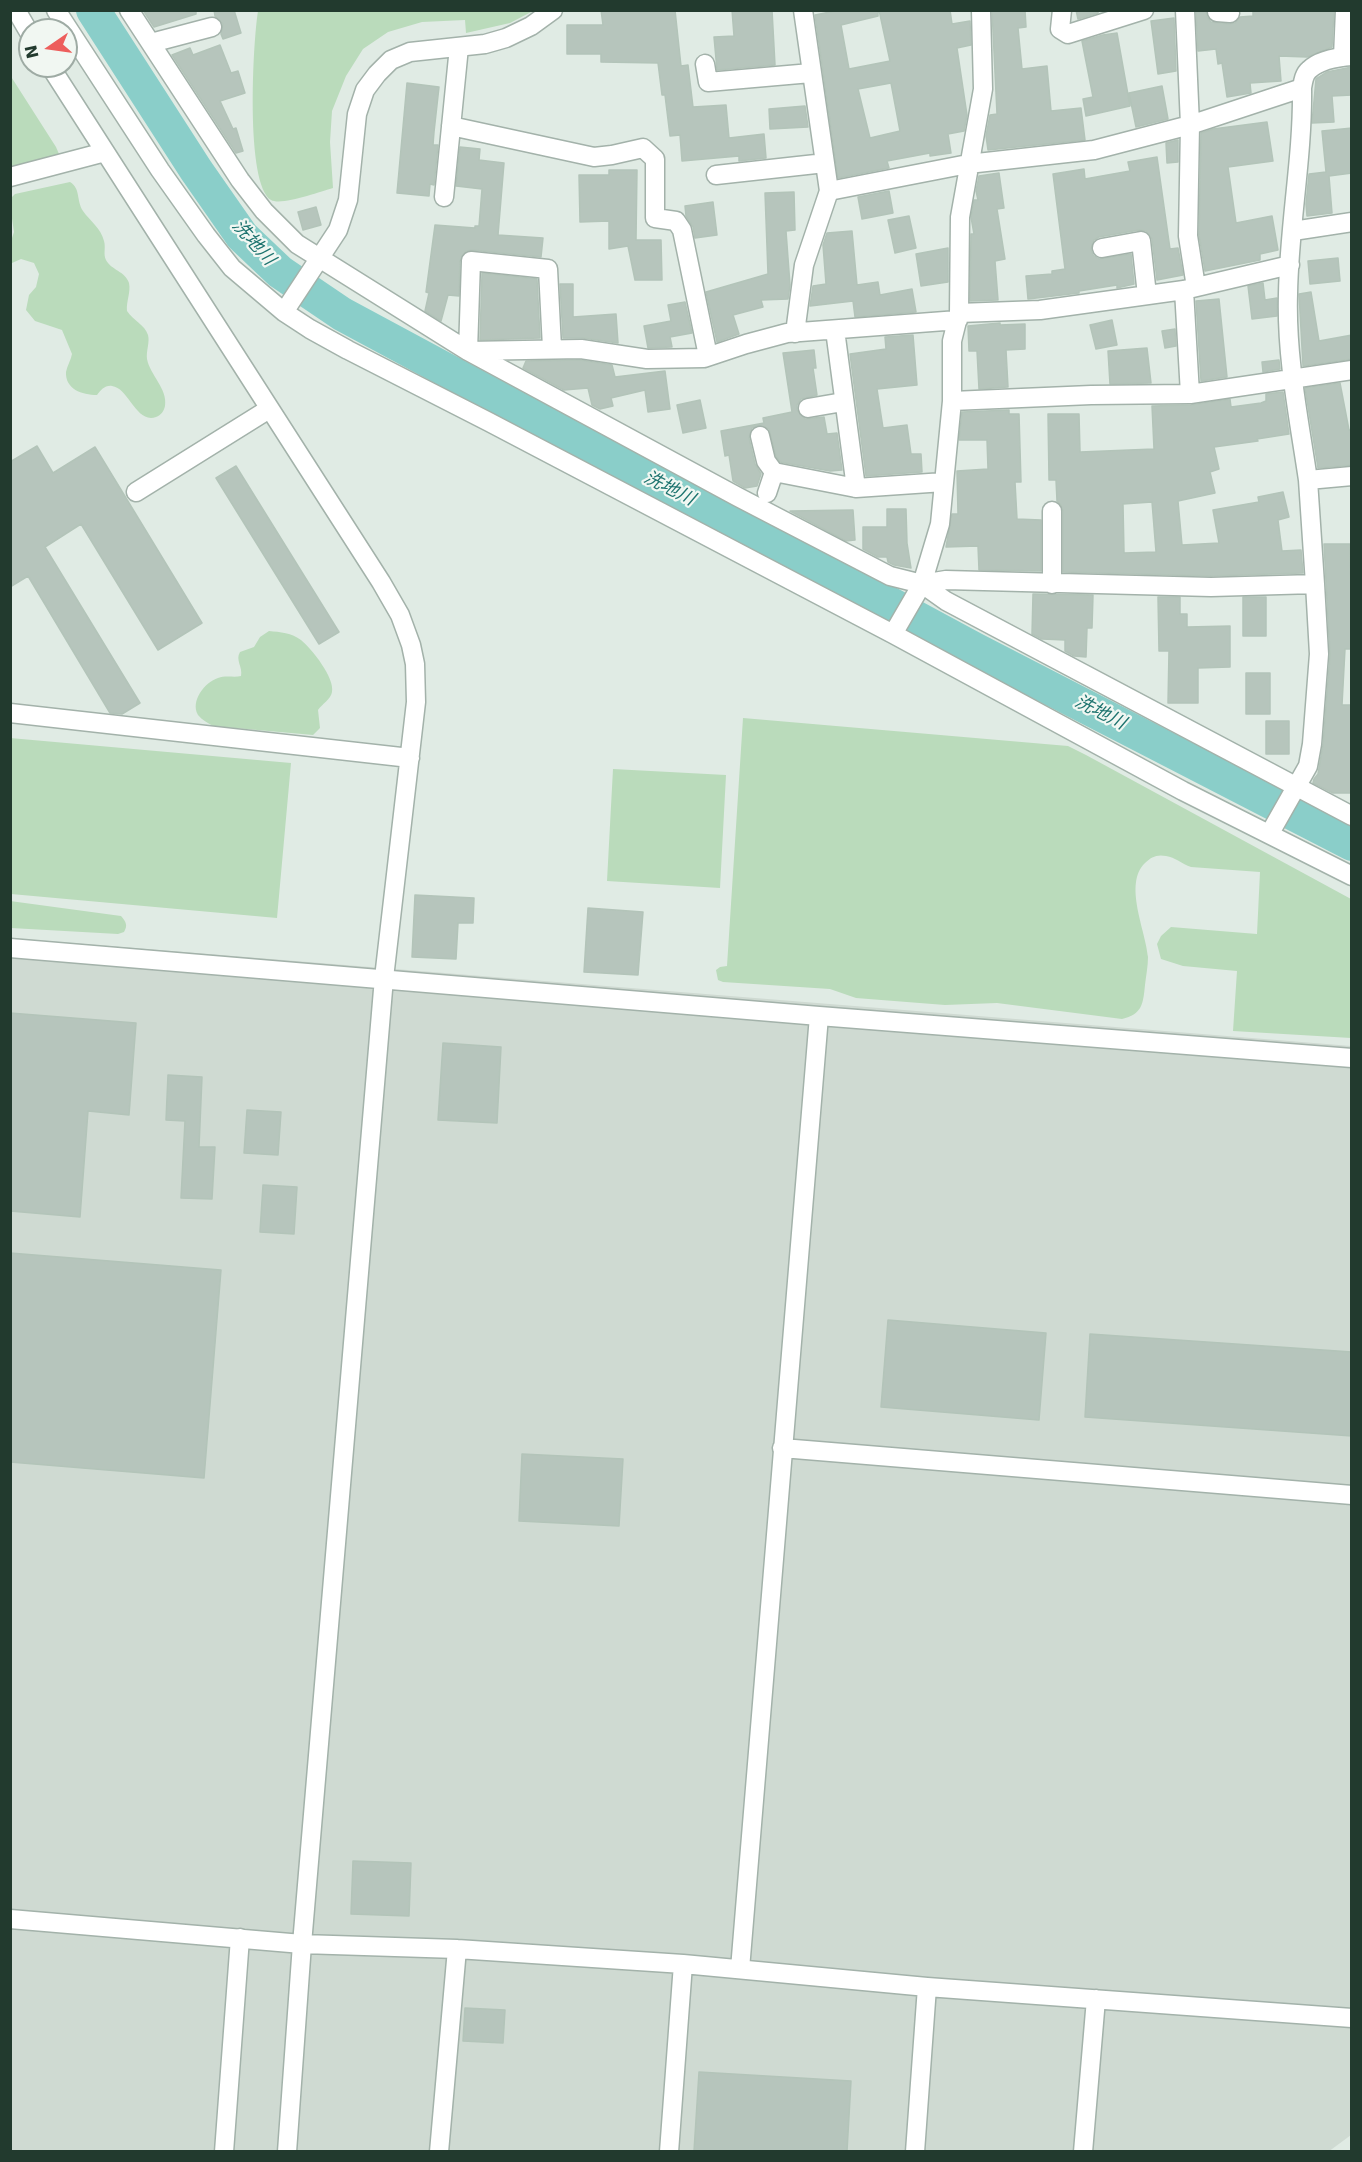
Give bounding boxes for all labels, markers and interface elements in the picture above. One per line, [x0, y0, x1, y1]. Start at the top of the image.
north arrow [18, 18, 78, 78]
text: N [21, 43, 43, 60]
water label: 洗地川 [227, 216, 279, 270]
water label: 洗地川 [640, 467, 698, 511]
water label: 洗地川 [1071, 691, 1129, 735]

